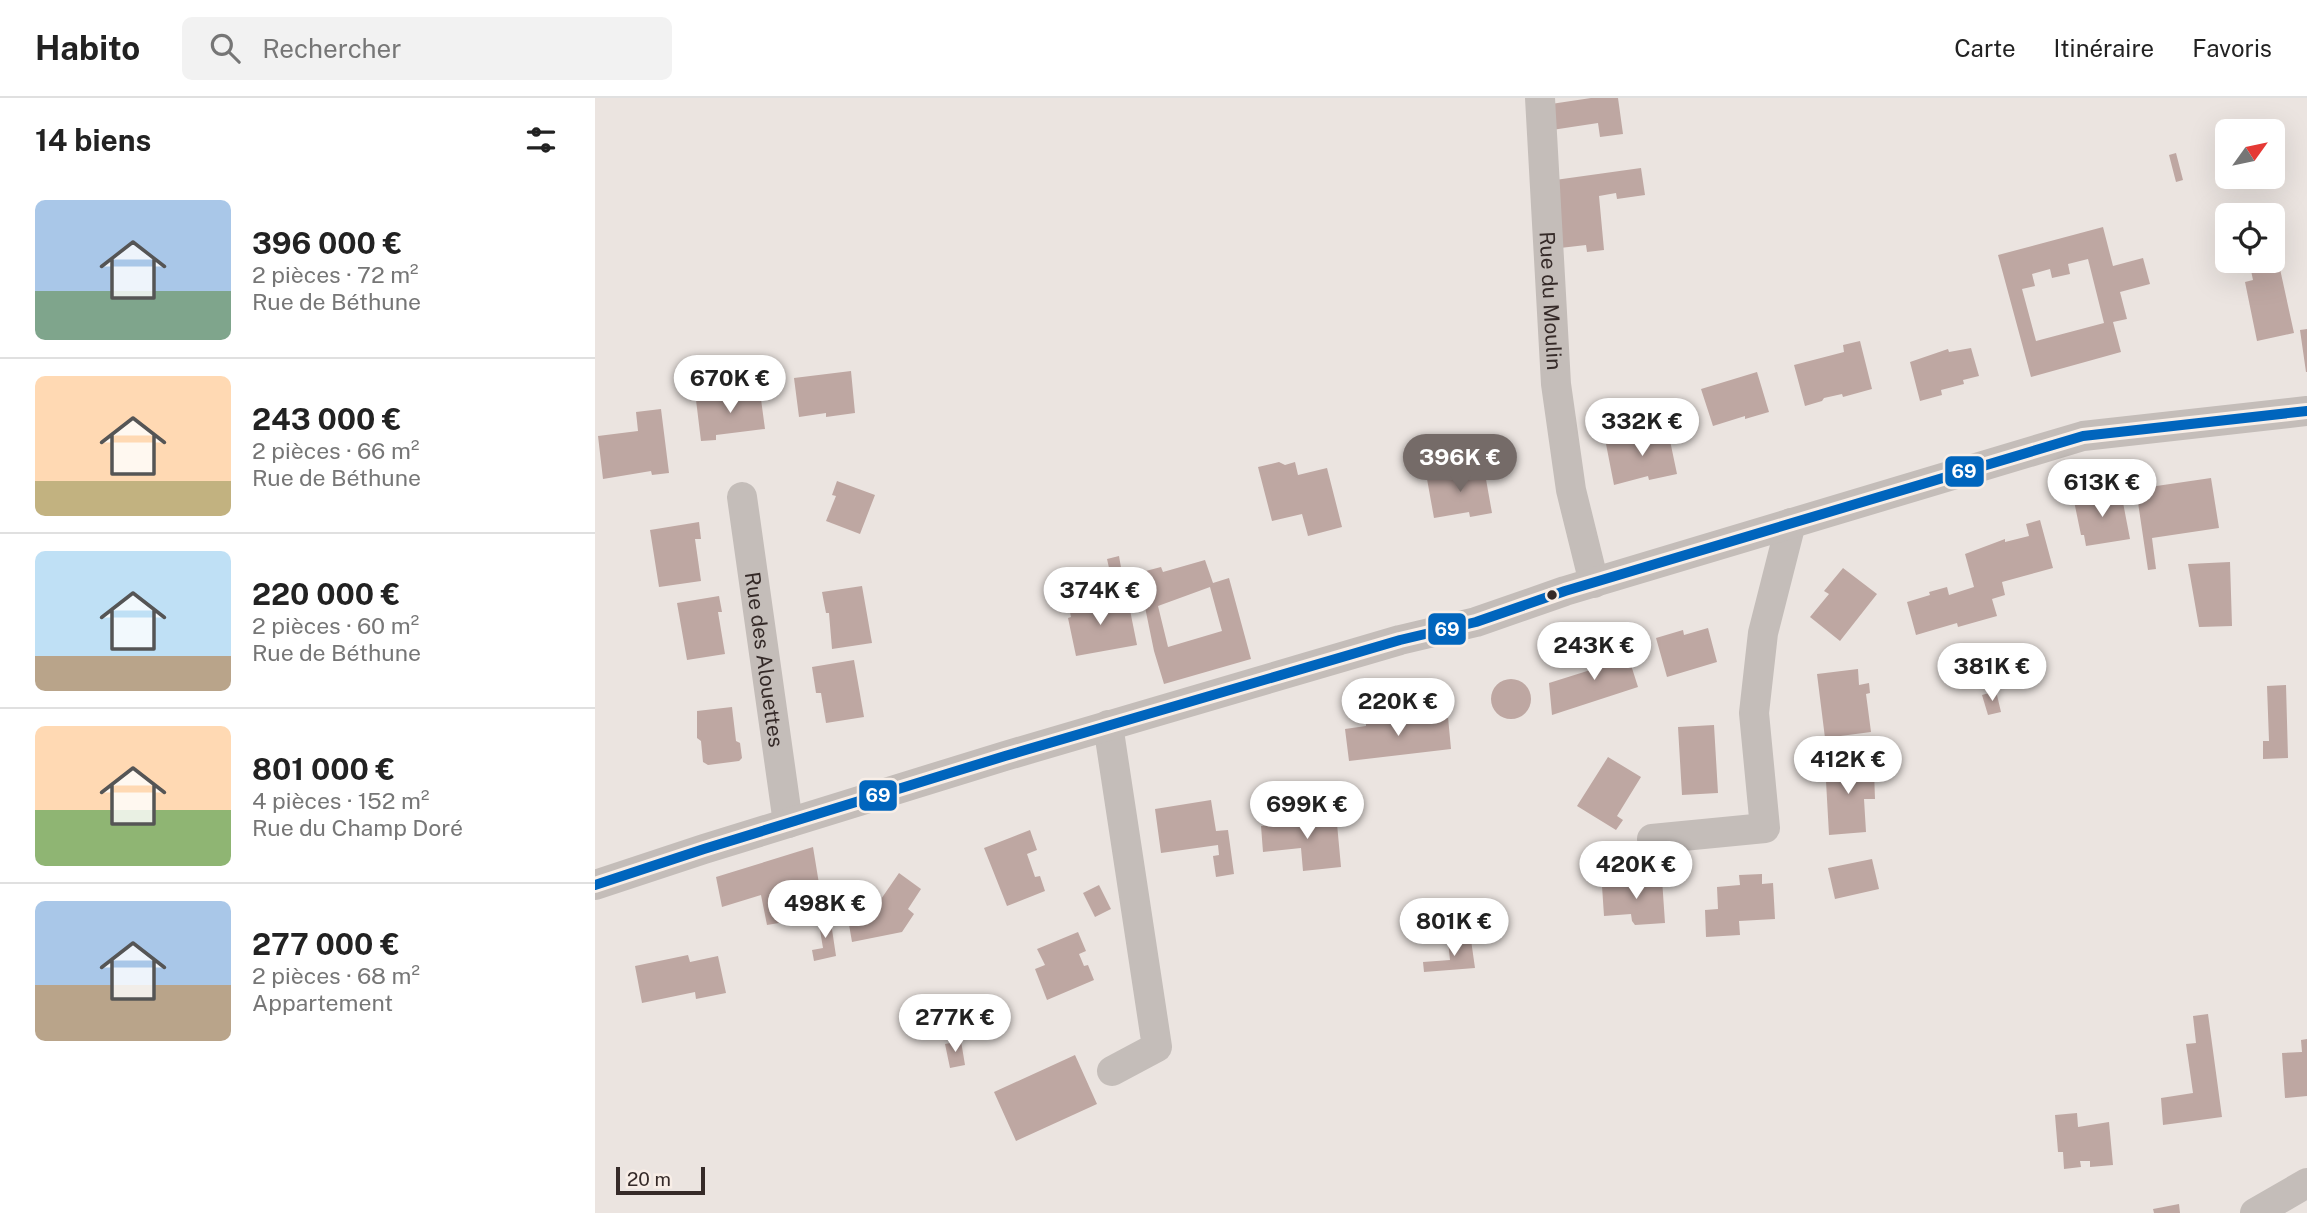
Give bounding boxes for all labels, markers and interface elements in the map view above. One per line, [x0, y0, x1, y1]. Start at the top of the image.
search box [182, 17, 672, 80]
text: Habito [35, 29, 140, 67]
icon: search [206, 29, 244, 67]
text: Rechercher [262, 33, 402, 64]
text: Carte [1954, 34, 2016, 62]
text: Itinéraire [2054, 34, 2154, 62]
text: Favoris [2192, 34, 2272, 62]
north arrow [2215, 119, 2285, 189]
map controls [2215, 119, 2285, 273]
icon: filters [522, 121, 560, 159]
text: 14 biens [35, 122, 151, 158]
button: locate [2215, 203, 2285, 273]
text: 396 000 € [252, 225, 402, 261]
icon: home [91, 228, 175, 312]
street label: Rue du Moulin [1535, 231, 1568, 371]
text: 2 pièces · 72 m² [252, 261, 419, 288]
text: Rue de Béthune [252, 288, 421, 315]
pin: 670K € [673, 356, 787, 415]
text: 670K € [690, 364, 770, 391]
pin: 332K € [1585, 398, 1699, 458]
text: 243 000 € [252, 401, 402, 437]
icon: home [91, 404, 175, 488]
text: 332K € [1601, 407, 1683, 434]
pin: 396K € [1403, 434, 1517, 494]
text: 2 pièces · 66 m² [252, 437, 419, 464]
text: 396K € [1419, 443, 1501, 470]
line badge: 69 [1944, 455, 1985, 488]
text: 69 [1951, 460, 1977, 482]
pin: 613K € [2045, 460, 2159, 519]
text: Rue de Béthune [252, 464, 421, 491]
text: 613K € [2064, 468, 2141, 495]
pin: 374K € [1043, 568, 1157, 627]
street label: Rue des Alouettes [740, 570, 790, 749]
text: 220 000 € [252, 576, 400, 612]
text: 374K € [1060, 576, 1140, 603]
icon: home [91, 579, 175, 663]
unlabelled marker [1545, 588, 1559, 602]
text: 2 pièces · 60 m² [252, 612, 419, 639]
line badge: 69 [1427, 612, 1467, 646]
text: 69 [1434, 618, 1460, 640]
pin: 243K € [1537, 622, 1651, 682]
text: 243K € [1553, 631, 1635, 658]
text: Rue de Béthune [252, 639, 421, 666]
pin: 381K € [1935, 644, 2049, 703]
text: 381K € [1953, 652, 2031, 679]
pin: 220K € [1341, 678, 1455, 738]
text: 220K € [1358, 687, 1438, 714]
pin: 412K € [1791, 736, 1905, 796]
text: 412K € [1810, 745, 1886, 772]
text: 801 000 € [252, 751, 395, 787]
icon: home [91, 754, 175, 838]
line badge: 69 [858, 779, 898, 812]
pin: 699K € [1250, 782, 1364, 841]
text: 69 [865, 784, 891, 806]
text: 4 pièces · 152 m² [252, 787, 429, 814]
text: 699K € [1266, 790, 1348, 817]
text: Rue du Champ Doré [252, 814, 463, 841]
pin: 420K € [1579, 842, 1693, 901]
text: 420K € [1595, 850, 1677, 877]
pin: 498K € [768, 880, 882, 940]
text: 498K € [784, 889, 866, 916]
pin: 801K € [1397, 898, 1511, 958]
text: 801K € [1416, 907, 1492, 934]
text: 277 000 € [252, 926, 400, 962]
icon: home [91, 929, 175, 1013]
text: 2 pièces · 68 m² [252, 962, 420, 989]
text: Appartement [252, 989, 393, 1016]
pin: 277K € [898, 995, 1012, 1054]
text: 277K € [915, 1003, 995, 1030]
scale bar [616, 1164, 705, 1196]
text: 20 m [627, 1168, 671, 1190]

